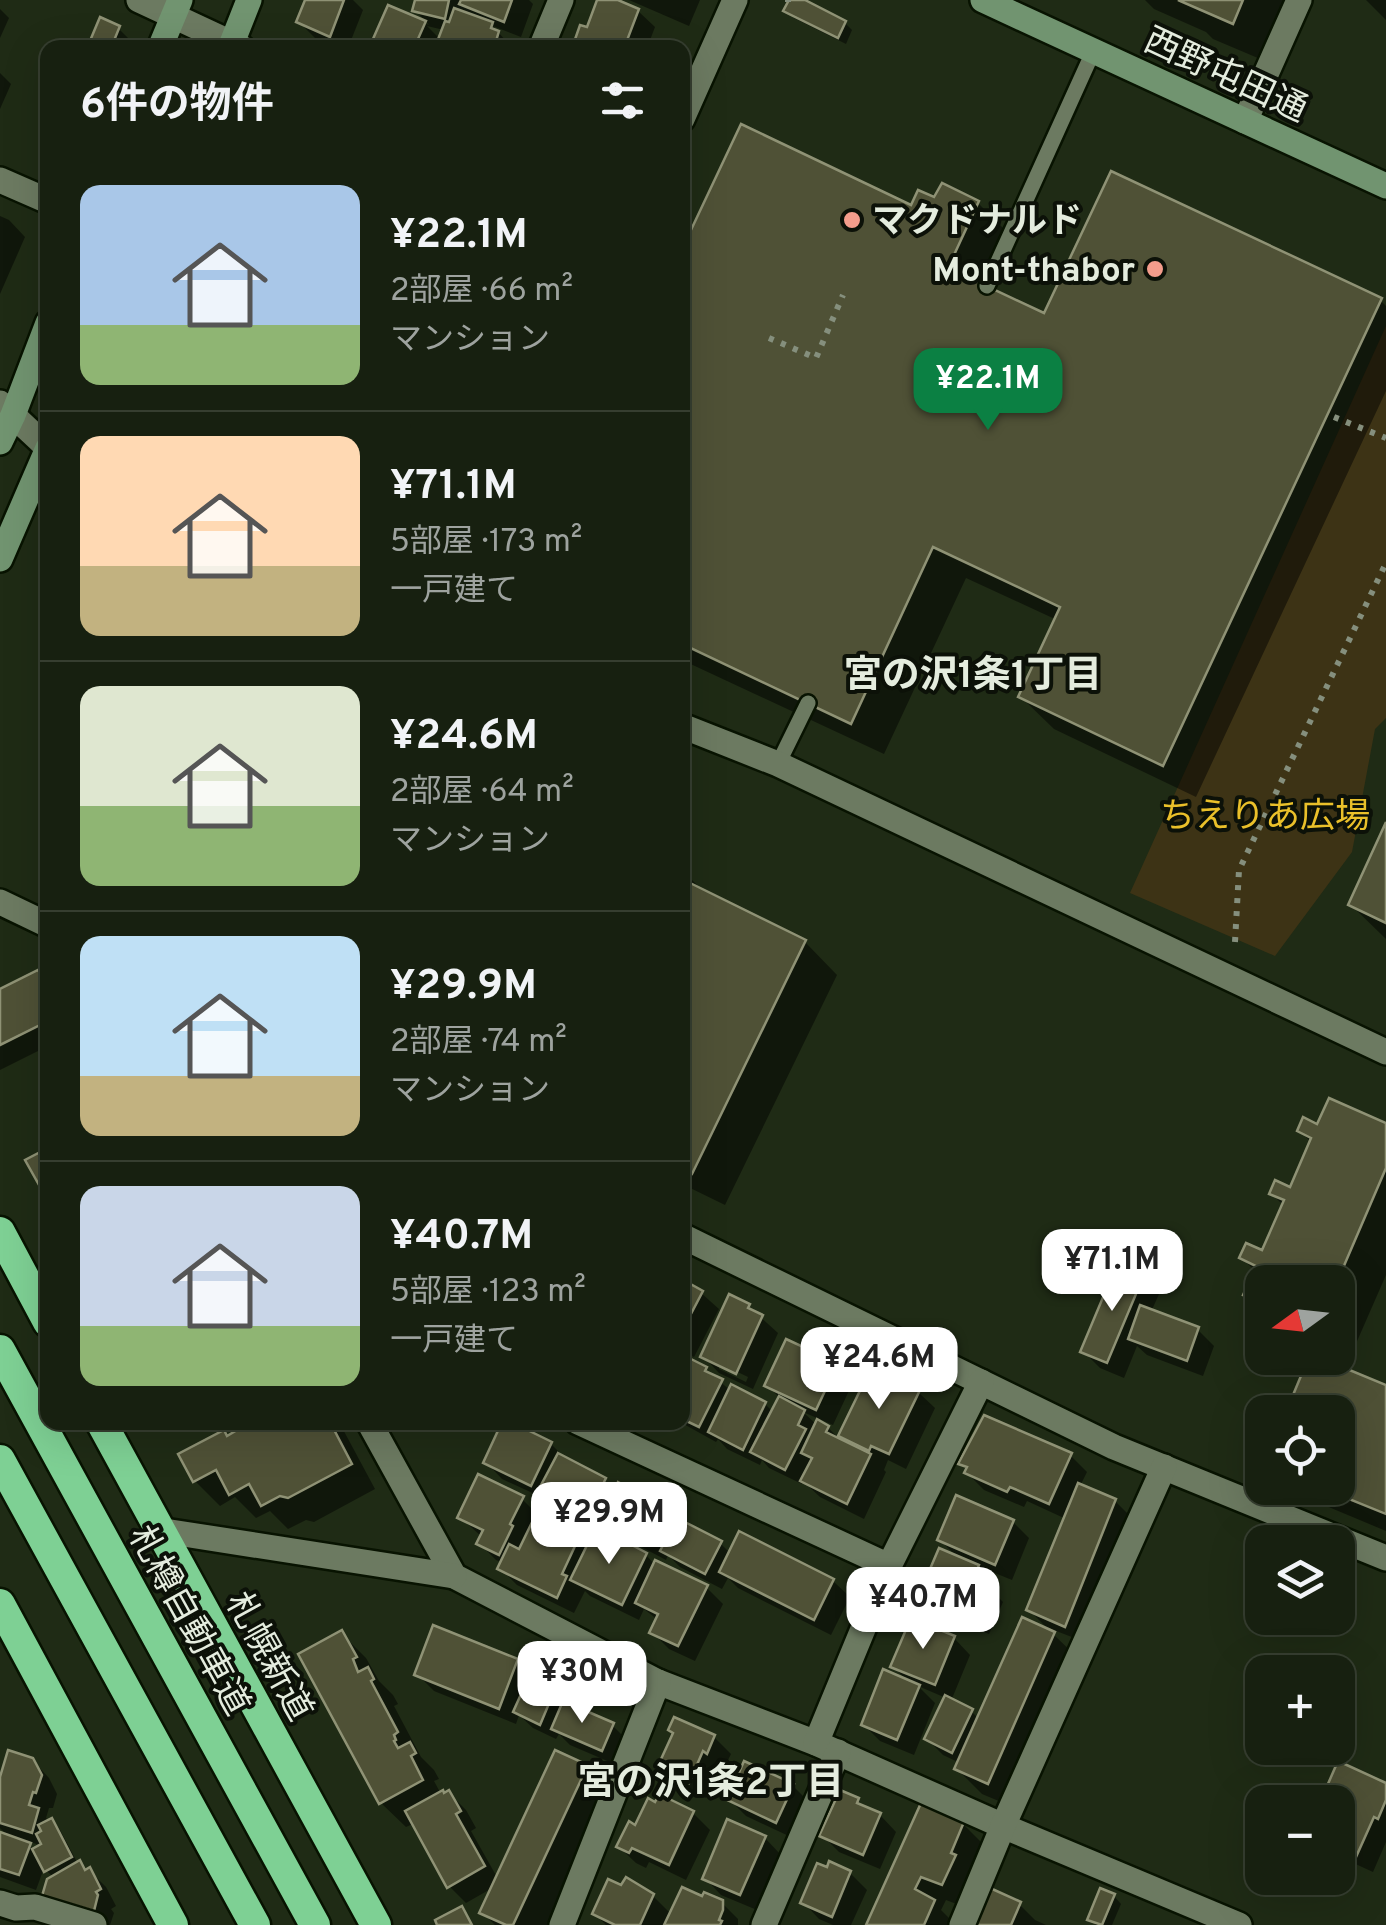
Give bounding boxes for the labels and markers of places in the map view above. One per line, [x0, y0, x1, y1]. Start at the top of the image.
place label: マクドナルド [872, 201, 1082, 245]
marker: マクドナルド [841, 209, 863, 231]
place label: Mont-thabor [932, 250, 1135, 294]
marker: Mont-thabor [1144, 258, 1166, 280]
pin: ¥22.1M [907, 348, 1069, 433]
pin: ¥71.1M [1031, 1229, 1193, 1314]
pin: ¥24.6M [798, 1327, 960, 1412]
pin: ¥29.9M [528, 1482, 690, 1567]
pin: ¥40.7M [842, 1567, 1004, 1652]
pin: ¥30M [523, 1641, 641, 1726]

